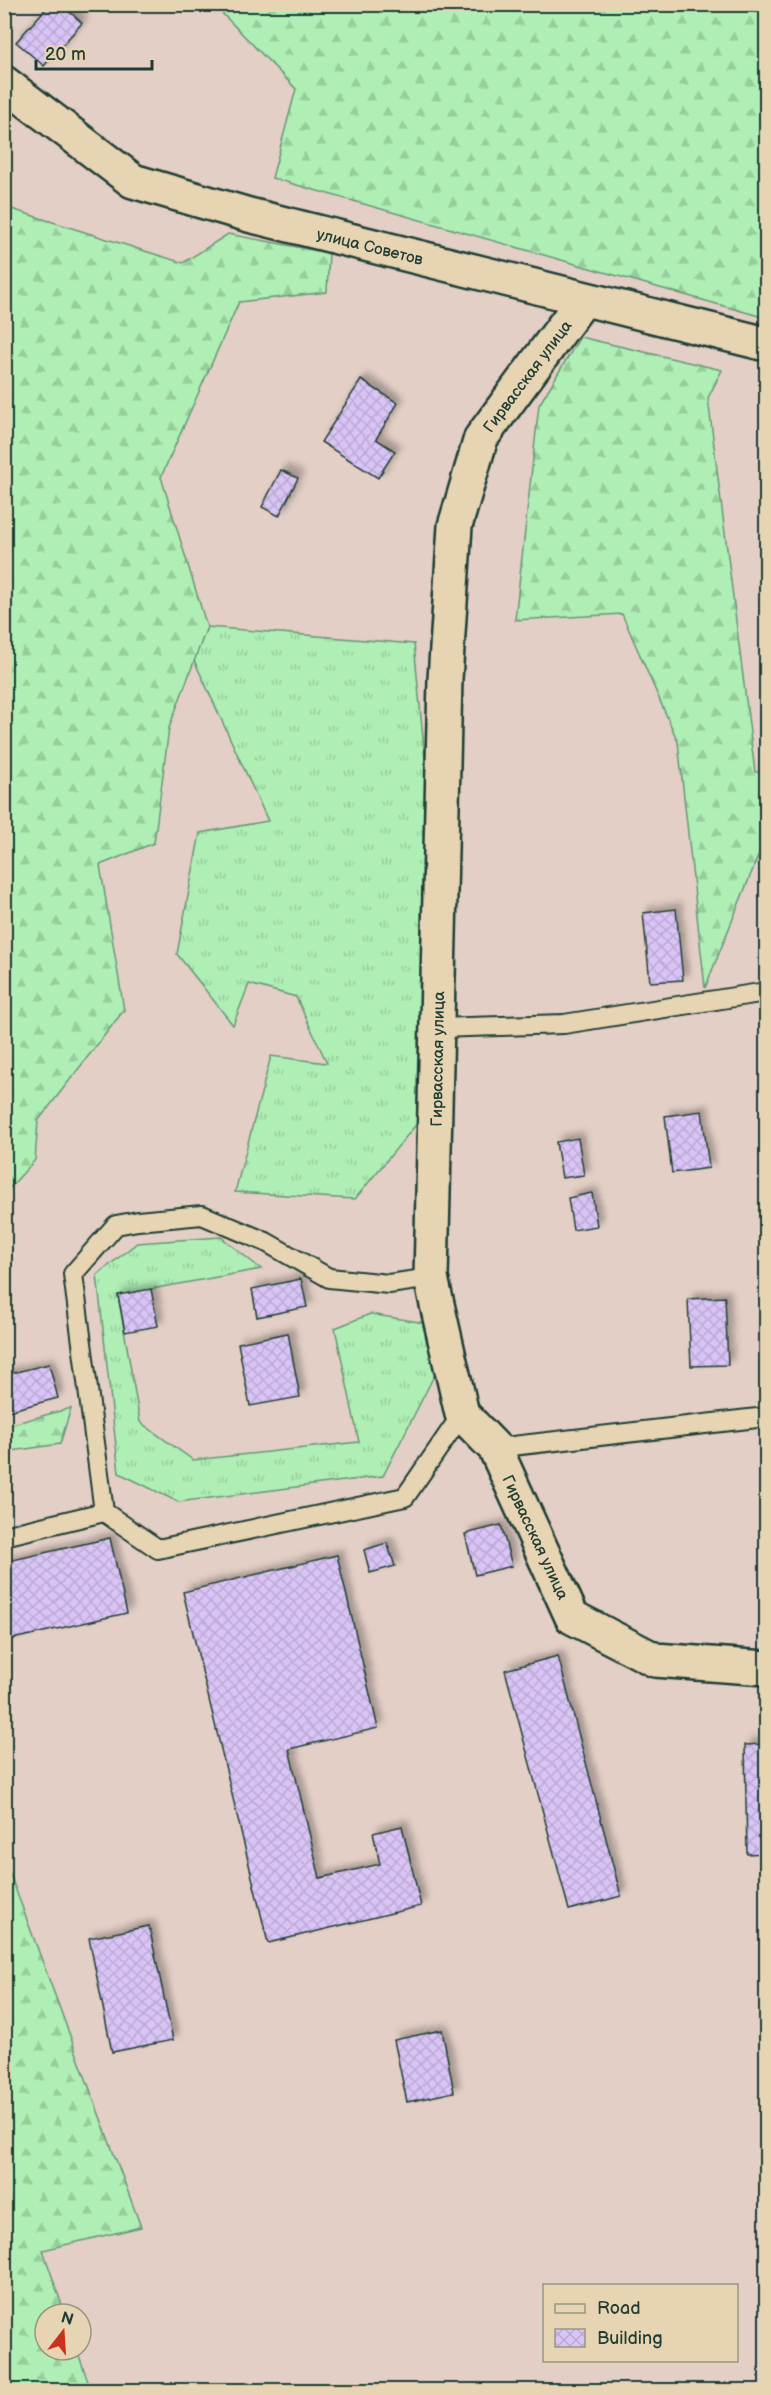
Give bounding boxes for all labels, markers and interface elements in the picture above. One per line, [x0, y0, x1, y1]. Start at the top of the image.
scale bar [36, 33, 152, 71]
text: 20 m [45, 44, 86, 65]
street label: улица Советов [315, 225, 425, 270]
street label: Гирвасская улица [480, 317, 577, 437]
street label: Гирвасская улица [428, 991, 449, 1127]
street label: Гирвасская улица [497, 1472, 572, 1604]
legend [543, 2284, 738, 2362]
text: Road [597, 2298, 641, 2319]
north arrow [33, 2302, 93, 2362]
text: N [58, 2308, 75, 2330]
text: Building [597, 2328, 663, 2349]

